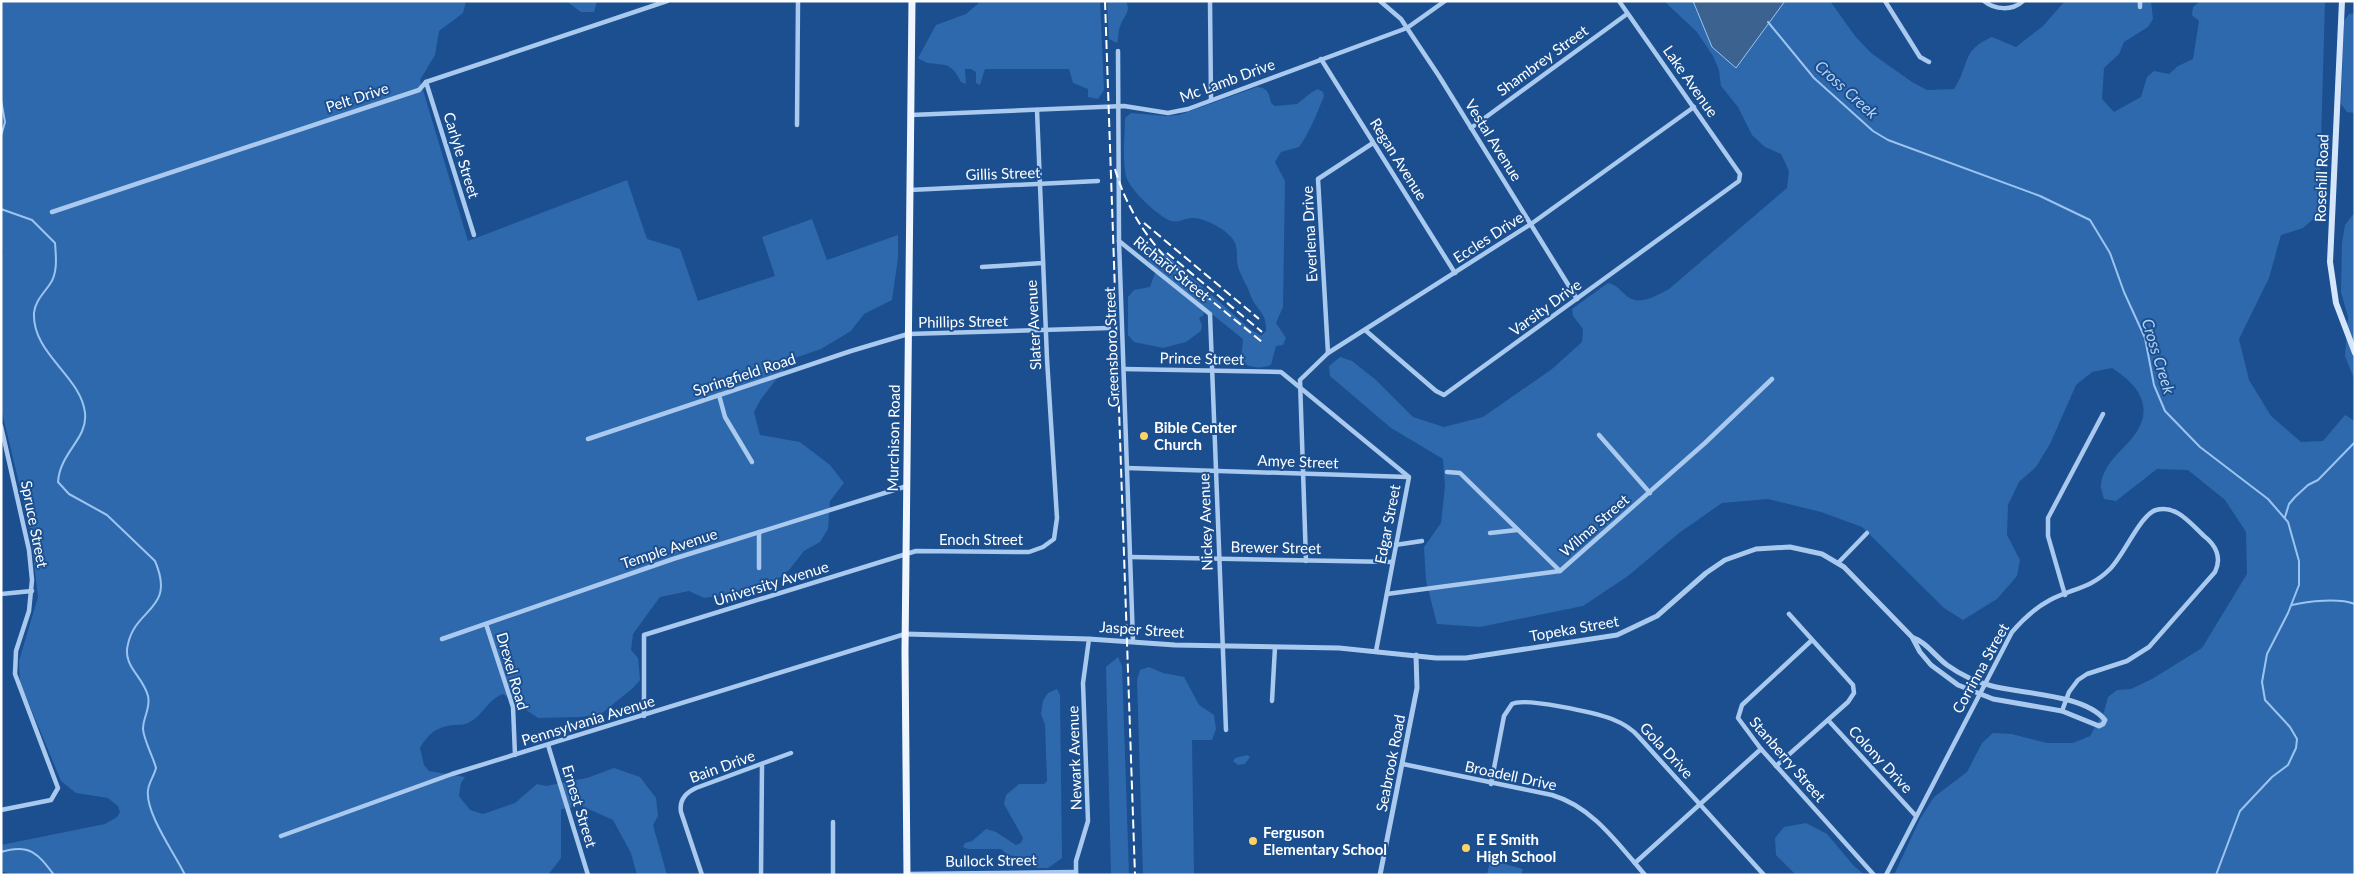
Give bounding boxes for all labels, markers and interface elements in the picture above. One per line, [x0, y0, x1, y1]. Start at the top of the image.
street label: Shambrey Street [1493, 21, 1592, 99]
street label: Lake Avenue [1660, 42, 1722, 120]
street label: Mc Lamb Drive [1177, 54, 1277, 106]
water label: Cross Creek [1812, 56, 1883, 122]
street label: Pelt Drive [323, 78, 391, 116]
street label: Vestal Avenue [1462, 96, 1526, 184]
street label: Carlyle Street [440, 110, 484, 201]
street label: Regan Avenue [1367, 115, 1431, 203]
street label: Rosehill Road [2310, 134, 2332, 222]
street label: Gillis Street [965, 163, 1041, 183]
street label: Everlena Drive [1297, 185, 1321, 282]
street label: Eccles Drive [1450, 208, 1527, 266]
street label: Richard Street [1130, 232, 1214, 305]
street label: Varsity Drive [1506, 275, 1584, 339]
street label: Slater Avenue [1022, 279, 1044, 371]
street label: Greensboro Street [1100, 286, 1122, 408]
street label: Phillips Street [918, 311, 1009, 331]
water label: Cross Creek [2139, 316, 2180, 396]
street label: Prince Street [1160, 348, 1245, 368]
street label: Springfield Road [690, 349, 798, 399]
street label: Murchison Road [883, 384, 903, 492]
place label: Bible Center Church [1154, 418, 1237, 453]
marker: Bible Center Church [1138, 430, 1150, 442]
street label: Amye Street [1257, 451, 1339, 471]
street label: Nickey Avenue [1194, 473, 1216, 571]
street label: Spruce Street [18, 479, 52, 570]
street label: Edgar Street [1370, 482, 1404, 565]
street label: Wilma Street [1556, 490, 1633, 560]
street label: Temple Avenue [619, 524, 719, 572]
street label: Enoch Street [939, 530, 1024, 548]
street label: Brewer Street [1231, 537, 1322, 557]
street label: University Avenue [711, 557, 831, 609]
street label: Topeka Street [1528, 611, 1621, 645]
street label: Jasper Street [1099, 617, 1186, 641]
street label: Corrinna Street [1948, 619, 2013, 716]
street label: Drexel Road [493, 630, 533, 712]
street label: Pennsylvania Avenue [519, 691, 657, 749]
street label: Newark Avenue [1063, 705, 1085, 810]
street label: Seabrook Road [1372, 713, 1408, 813]
street label: Stanberry Street [1746, 713, 1830, 806]
street label: Gola Drive [1637, 718, 1697, 782]
street label: Colony Drive [1845, 722, 1917, 796]
street label: Bain Drive [687, 746, 757, 786]
street label: Broadell Drive [1463, 756, 1559, 794]
street label: Ernest Street [559, 763, 601, 850]
place label: Ferguson Elementary School [1263, 823, 1387, 858]
place label: E E Smith High School [1476, 830, 1556, 865]
marker: Ferguson Elementary School [1247, 835, 1259, 847]
marker: E E Smith High School [1460, 842, 1472, 854]
street label: Bullock Street [945, 850, 1038, 870]

